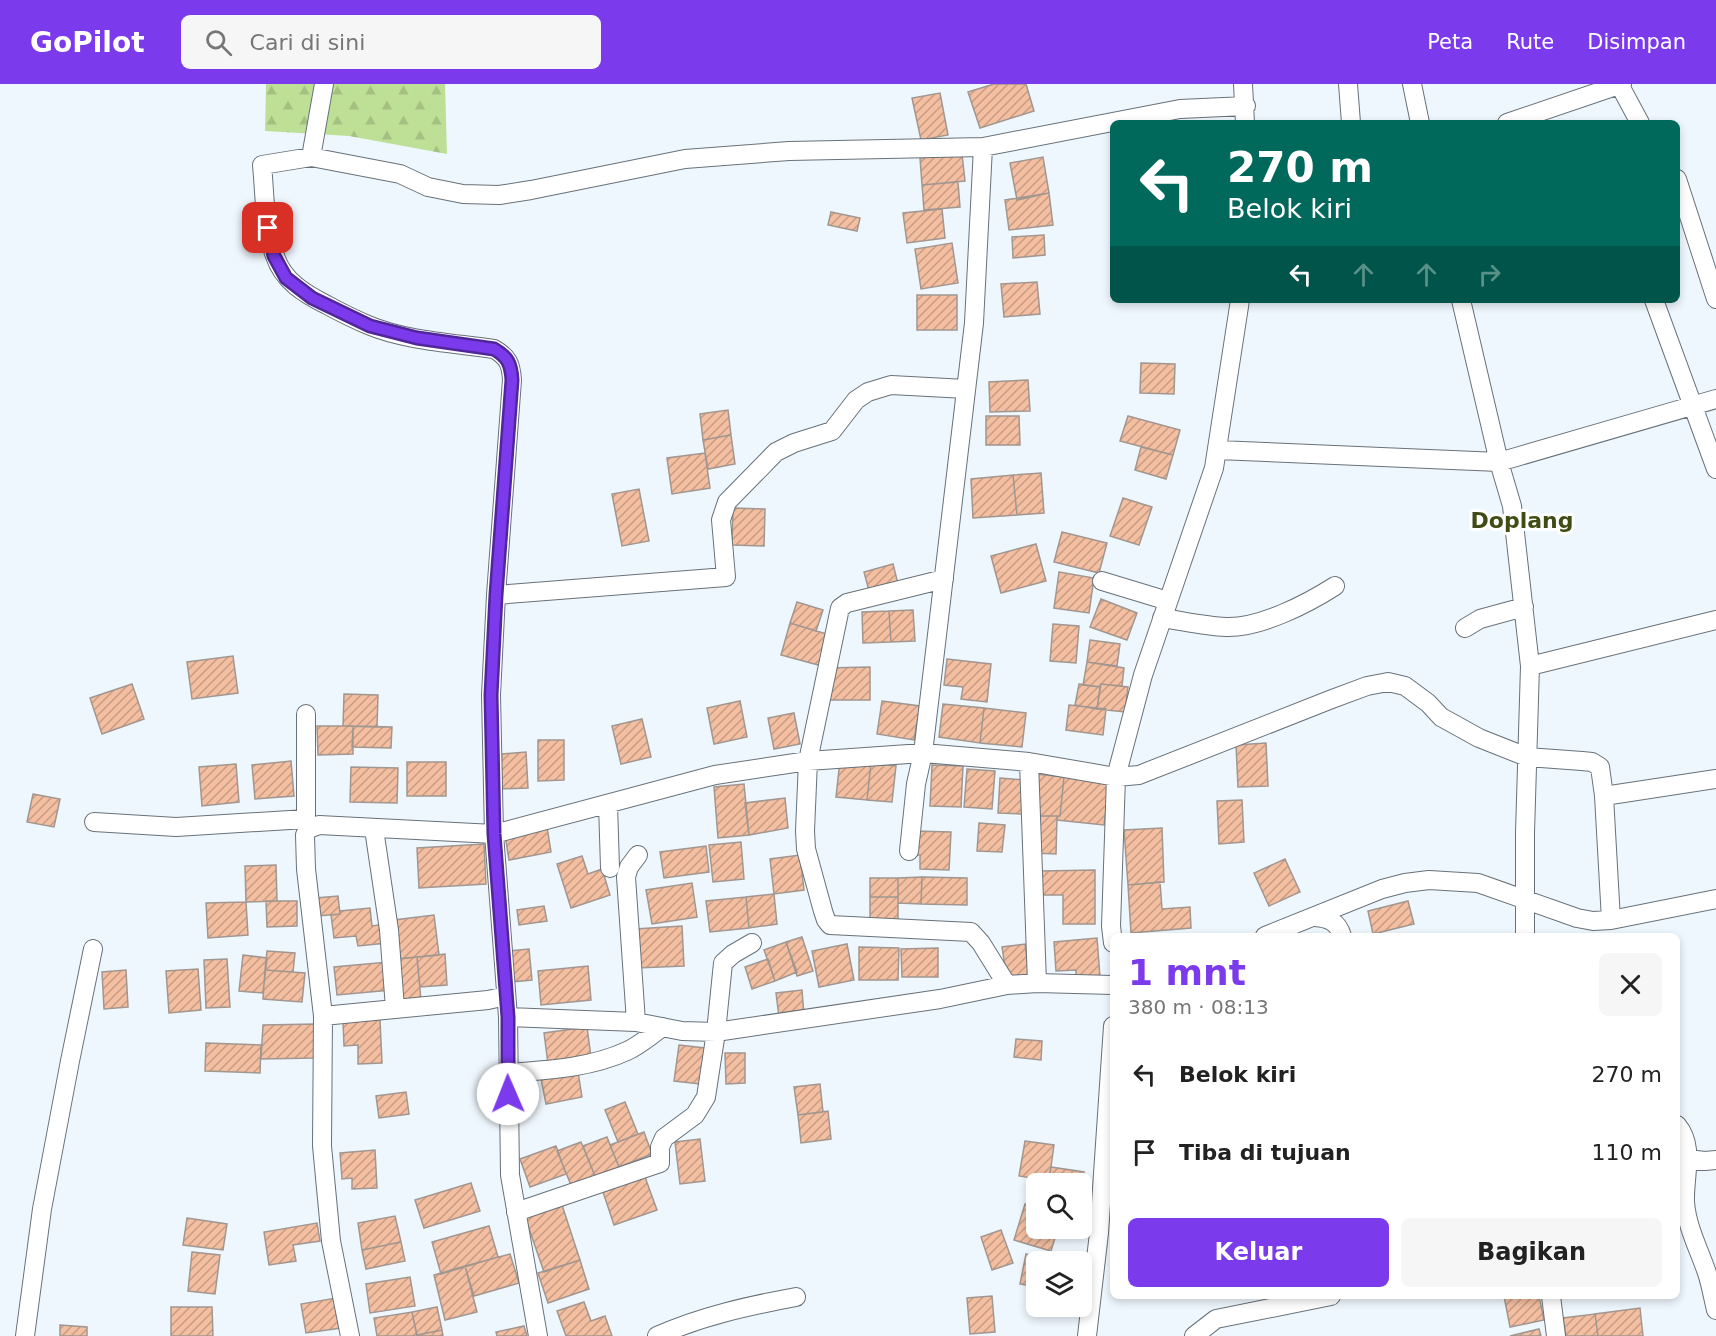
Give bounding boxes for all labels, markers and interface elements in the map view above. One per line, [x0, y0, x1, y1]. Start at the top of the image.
search box [181, 15, 601, 69]
text: GoPilot [30, 26, 145, 59]
icon: search [202, 26, 235, 59]
text: Cari di sini [250, 30, 365, 55]
text: Peta [1427, 30, 1473, 54]
text: Rute [1506, 30, 1554, 54]
text: Disimpan [1587, 30, 1686, 54]
text: 270 m [1227, 143, 1373, 192]
icon: left [1128, 144, 1206, 222]
text: Belok kiri [1227, 193, 1352, 224]
pin [242, 202, 293, 253]
icon: arrive [251, 211, 284, 244]
icon: left [1284, 258, 1317, 291]
icon: ahead [1347, 258, 1380, 291]
icon: ahead [1410, 258, 1443, 291]
icon: right [1473, 258, 1506, 291]
district label: Doplang [1471, 508, 1573, 533]
text: 1 mnt [1128, 952, 1246, 993]
button: close [1599, 953, 1662, 1016]
text: 380 m · 08:13 [1128, 995, 1269, 1019]
icon: left [1128, 1058, 1161, 1091]
position arrow [476, 1062, 540, 1126]
text: Belok kiri [1179, 1062, 1296, 1087]
text: 270 m [1592, 1062, 1662, 1087]
icon: arrive [1128, 1136, 1161, 1169]
text: Tiba di tujuan [1179, 1140, 1351, 1165]
text: 110 m [1592, 1140, 1662, 1165]
map controls [1026, 1173, 1092, 1317]
button: search [1026, 1173, 1092, 1239]
button: Keluar [1128, 1218, 1389, 1287]
button: Bagikan [1401, 1218, 1662, 1287]
button: layers [1026, 1251, 1092, 1317]

